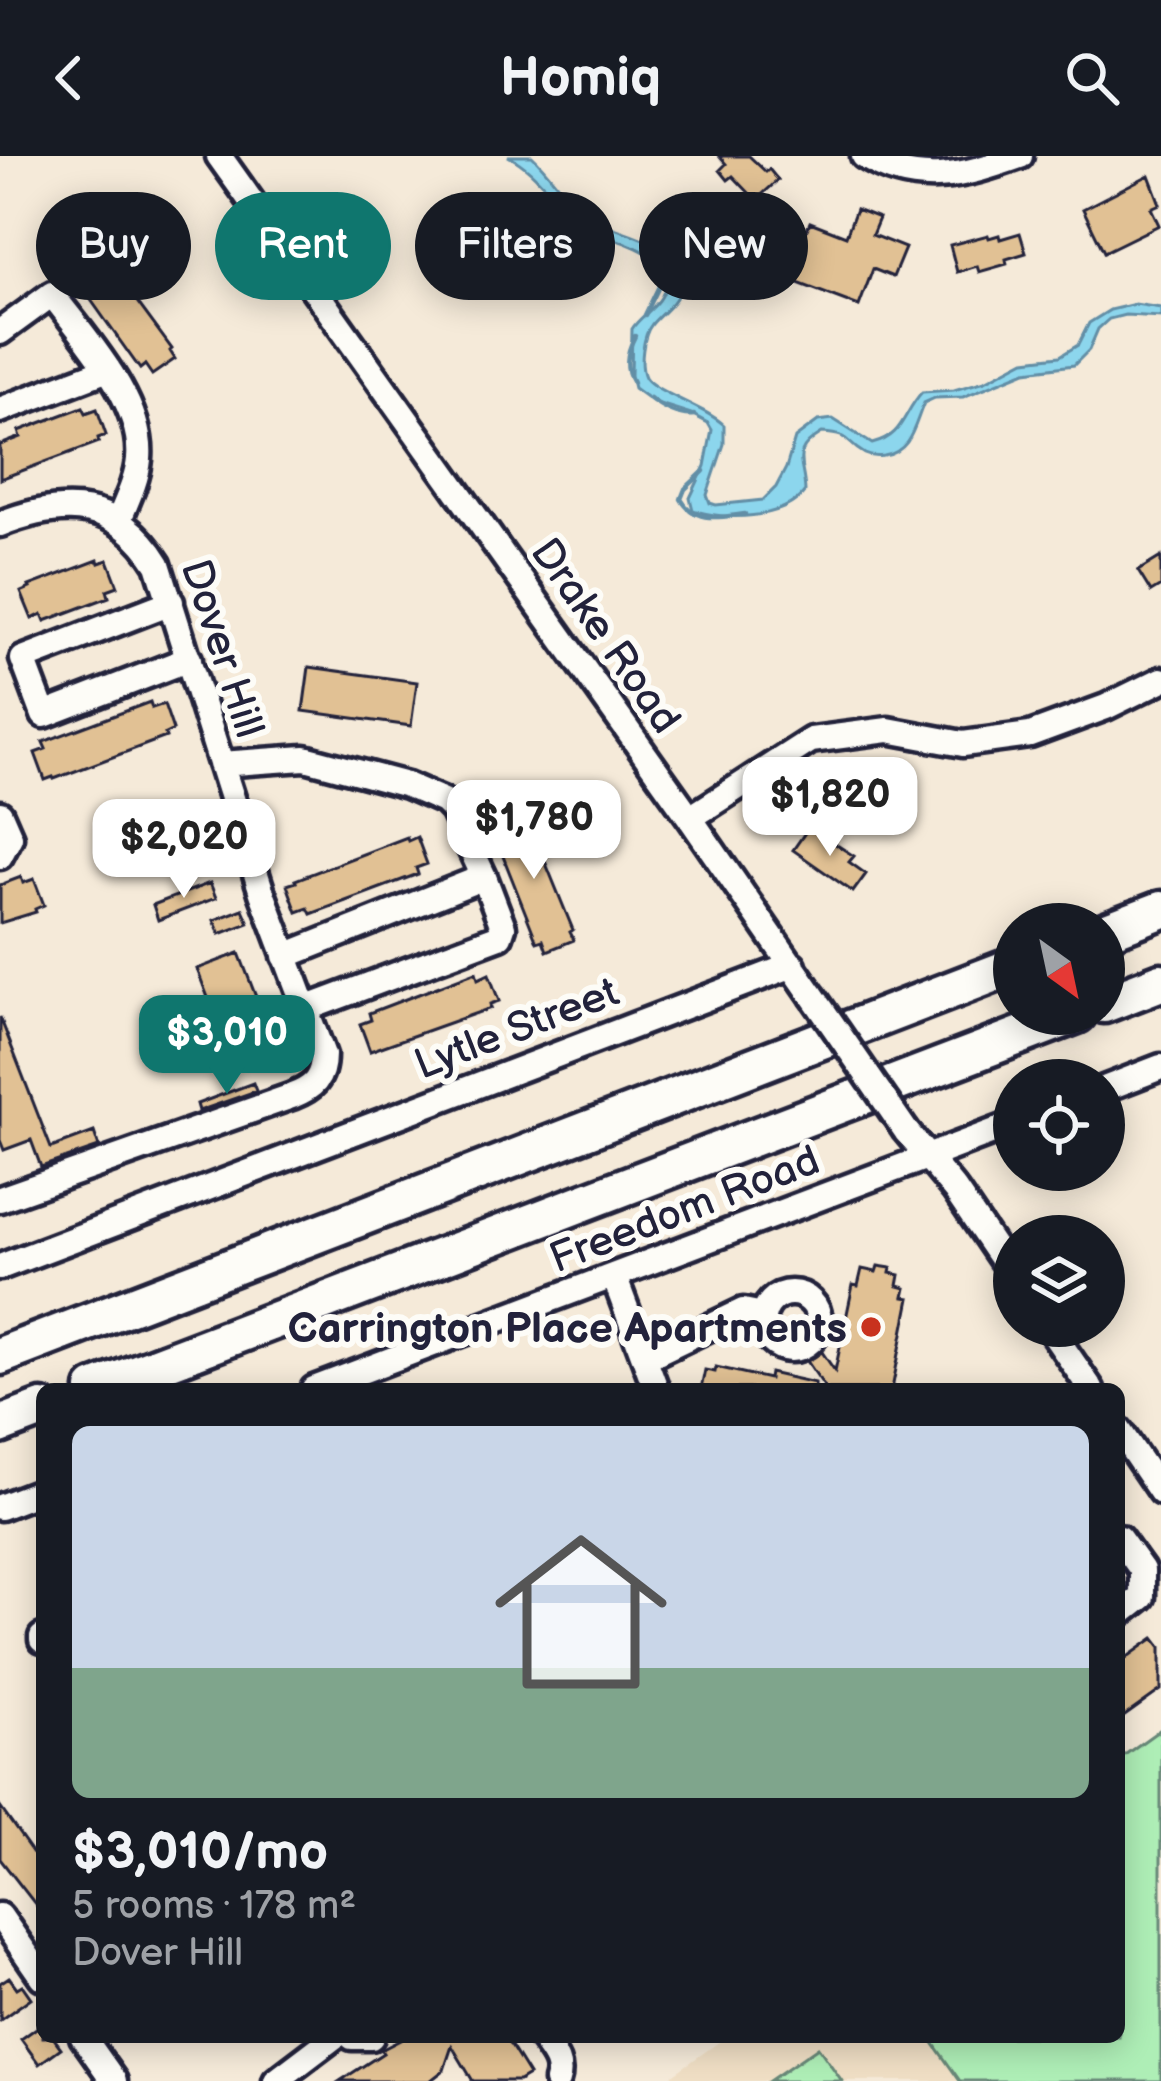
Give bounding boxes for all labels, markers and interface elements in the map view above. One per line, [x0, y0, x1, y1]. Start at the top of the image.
icon: back [36, 45, 102, 111]
icon: search [1059, 45, 1125, 111]
text: Homiq [500, 46, 661, 111]
chip: Buy [36, 192, 191, 300]
chip: Rent [215, 192, 391, 300]
chip: Filters [415, 192, 615, 300]
chip: New [639, 192, 808, 300]
street label: Drake Road [519, 529, 691, 744]
street label: Dover Hill [169, 553, 274, 744]
pin: $1,820 [732, 757, 928, 859]
text: $1,820 [769, 772, 891, 819]
pin: $1,780 [436, 780, 632, 882]
text: $1,780 [474, 795, 594, 842]
pin: $2,020 [86, 799, 282, 901]
text: $2,020 [120, 814, 248, 861]
north arrow [993, 903, 1125, 1035]
map controls [993, 903, 1125, 1347]
street label: Lytle Street [408, 967, 626, 1092]
pin: $3,010 [129, 995, 325, 1097]
text: $3,010 [166, 1010, 288, 1057]
button: locate [993, 1059, 1125, 1191]
street label: Freedom Road [543, 1136, 827, 1285]
button: layers [993, 1215, 1125, 1347]
place label: Carrington Place Apartments [288, 1304, 847, 1355]
marker: Carrington Place Apartments [858, 1314, 884, 1340]
icon: home [473, 1504, 689, 1720]
text: $3,010/mo [72, 1822, 328, 1883]
text: 5 rooms · 178 m² [72, 1883, 356, 1930]
text: Dover Hill [72, 1930, 243, 1977]

